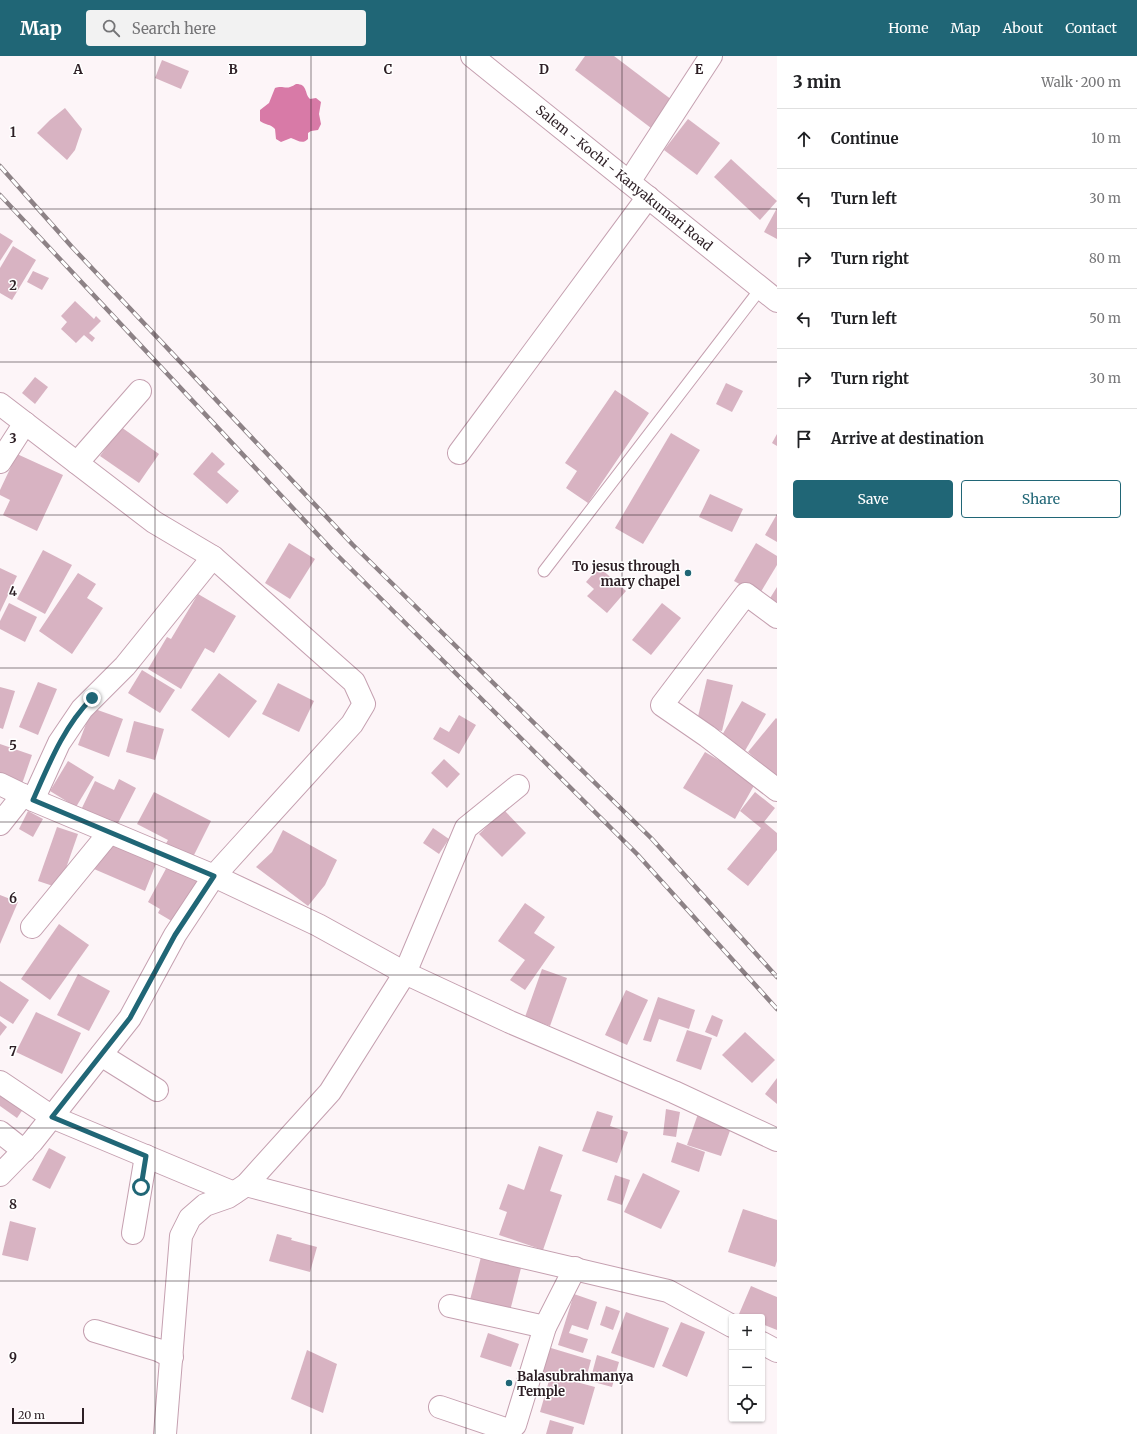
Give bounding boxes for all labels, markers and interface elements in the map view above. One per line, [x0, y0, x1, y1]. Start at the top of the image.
search box [86, 10, 366, 46]
text: Map [20, 16, 62, 40]
icon: search [100, 17, 122, 39]
text: Search here [132, 19, 216, 38]
text: Home [888, 19, 929, 37]
text: Map [951, 19, 980, 37]
text: About [1002, 19, 1043, 37]
text: Contact [1065, 19, 1117, 37]
text: A [72, 61, 83, 78]
text: B [228, 61, 238, 78]
text: C [384, 61, 393, 78]
text: D [539, 61, 549, 78]
text: E [695, 61, 704, 78]
text: 3 min [793, 71, 841, 93]
text: Walk · 200 m [1041, 74, 1121, 91]
street label: Salem - Kochi - Kanyakumari Road [532, 101, 716, 255]
text: 1 [10, 124, 16, 141]
icon: ahead [793, 128, 815, 150]
text: Continue [831, 129, 899, 148]
text: 10 m [1091, 130, 1121, 147]
icon: left [793, 188, 815, 210]
text: Turn left [831, 189, 897, 208]
text: 30 m [1089, 190, 1121, 207]
icon: right [793, 248, 815, 270]
text: Turn right [831, 249, 909, 268]
text: 80 m [1089, 250, 1121, 267]
text: 2 [9, 277, 17, 294]
icon: left [793, 308, 815, 330]
text: Turn left [831, 309, 897, 328]
text: 50 m [1089, 310, 1121, 327]
icon: right [793, 368, 815, 390]
text: Turn right [831, 369, 909, 388]
text: 30 m [1089, 370, 1121, 387]
icon: arrive [793, 428, 815, 450]
text: Arrive at destination [831, 429, 984, 448]
text: 3 [9, 430, 17, 447]
button: Save [793, 480, 953, 518]
button: Share [961, 480, 1121, 518]
place label: To jesus through mary chapel [572, 558, 680, 590]
marker: To jesus through mary chapel [683, 568, 693, 578]
text: 4 [9, 583, 18, 600]
route end [83, 689, 101, 707]
text: 5 [9, 737, 17, 754]
text: 6 [9, 890, 17, 907]
text: 7 [9, 1043, 17, 1060]
route start [132, 1178, 150, 1196]
text: 8 [9, 1196, 17, 1213]
map controls [729, 1314, 765, 1422]
button: + [729, 1314, 765, 1350]
text: 9 [9, 1349, 17, 1366]
button: − [729, 1350, 765, 1386]
place label: Balasubrahmanya Temple [517, 1368, 633, 1400]
marker: Balasubrahmanya Temple [504, 1378, 514, 1388]
button: locate [729, 1386, 765, 1422]
scale bar [12, 1406, 84, 1425]
text: 20 m [18, 1408, 45, 1422]

